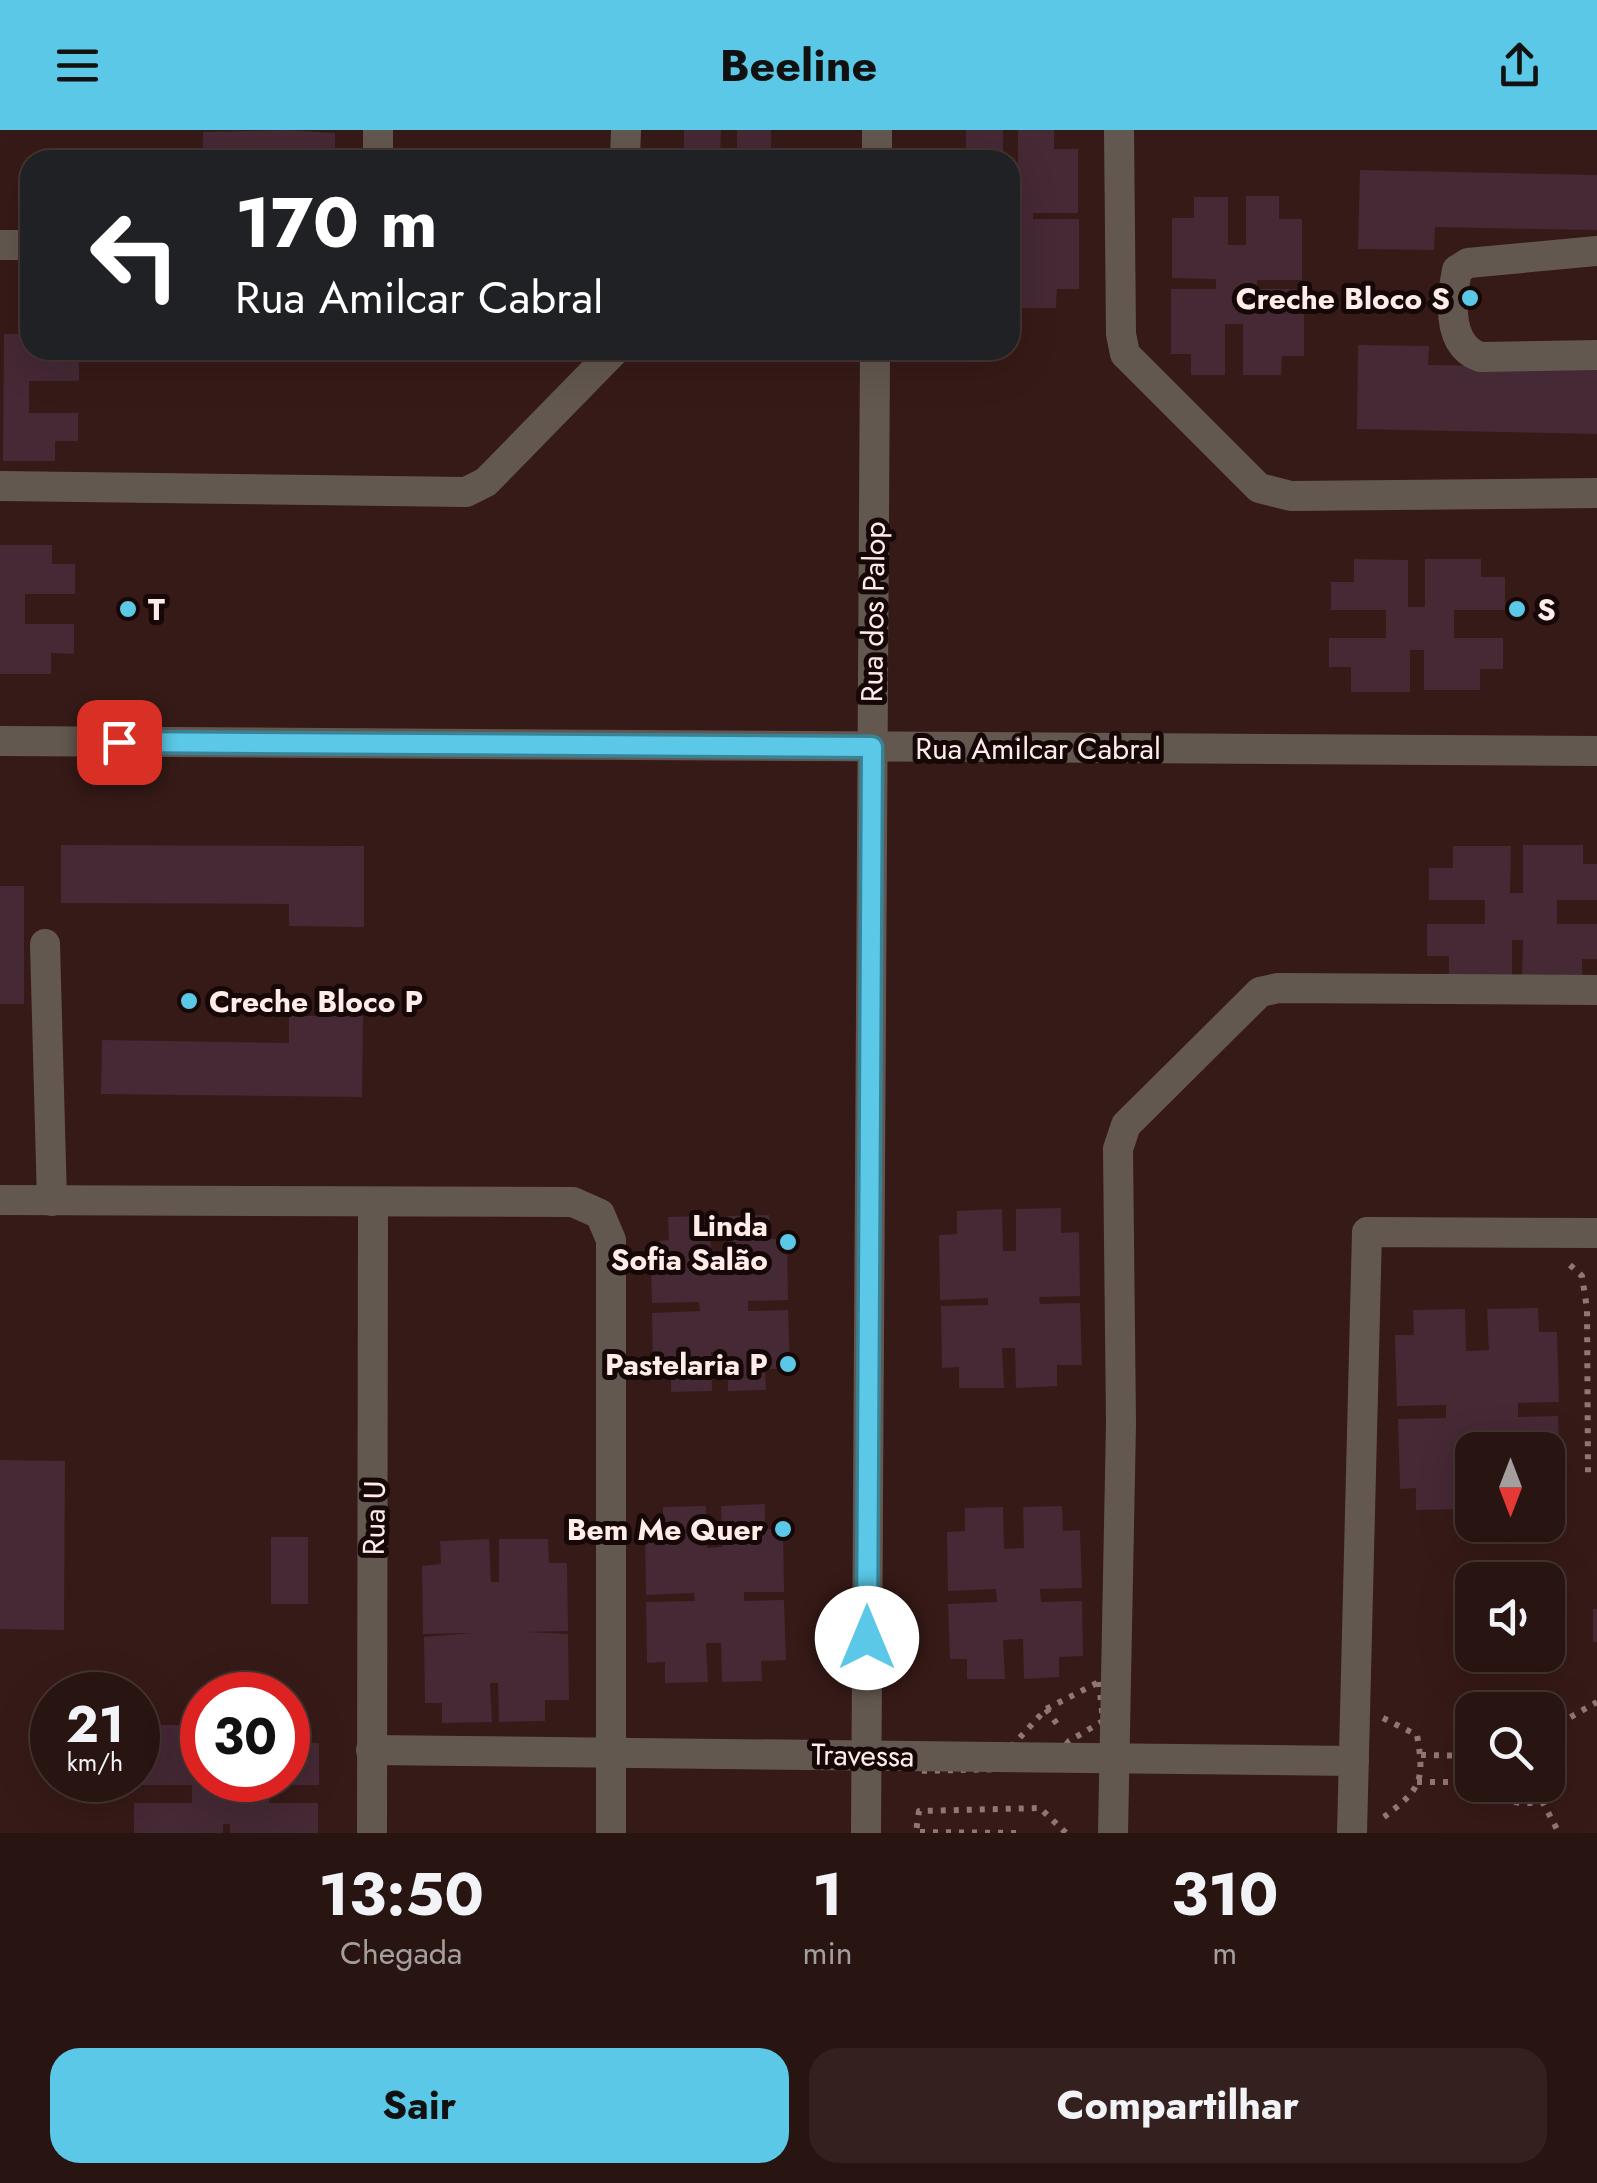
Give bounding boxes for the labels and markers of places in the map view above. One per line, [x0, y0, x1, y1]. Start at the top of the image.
place label: Creche Bloco S [1236, 277, 1450, 320]
marker: Creche Bloco S [1459, 287, 1481, 309]
place label: T [148, 588, 165, 631]
place label: S [1537, 588, 1556, 631]
marker: T [117, 598, 139, 620]
marker: S [1506, 598, 1528, 620]
pin [77, 700, 162, 785]
place label: Creche Bloco P [209, 980, 423, 1023]
marker: Creche Bloco P [178, 990, 200, 1012]
place label: Linda Sofia Salão [611, 1204, 768, 1281]
marker: Linda Sofia Salão [777, 1231, 799, 1253]
place label: Pastelaria P [605, 1343, 768, 1386]
marker: Pastelaria P [777, 1353, 799, 1375]
place label: Bem Me Quer [567, 1508, 764, 1551]
marker: Bem Me Quer [772, 1518, 794, 1540]

